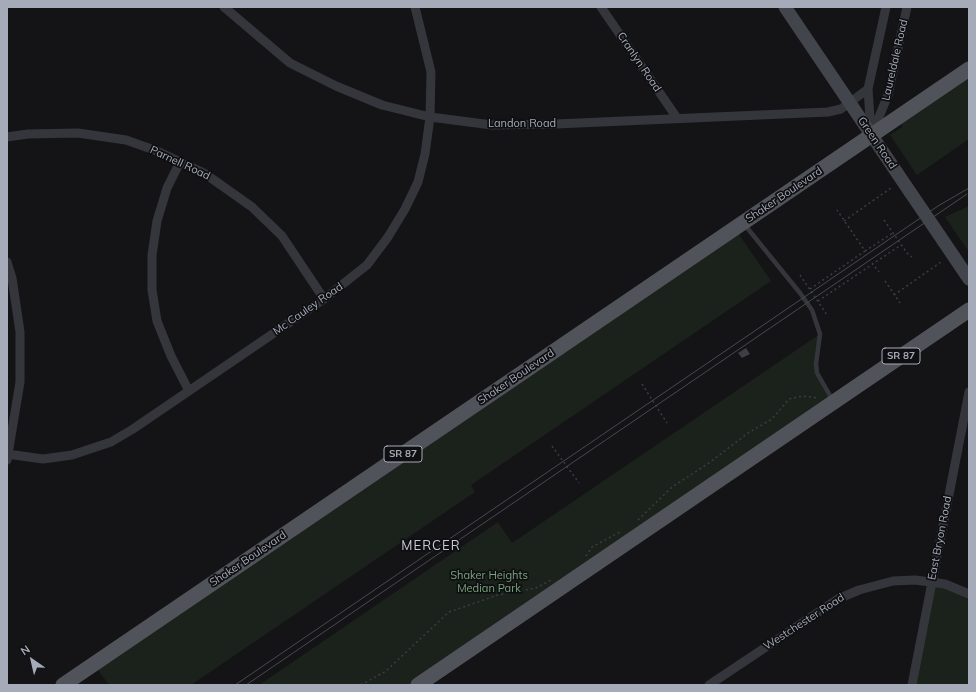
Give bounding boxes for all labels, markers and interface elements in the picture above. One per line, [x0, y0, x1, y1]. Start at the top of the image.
street label: Laureldale Road [879, 18, 911, 102]
street label: Cranlyn Road [614, 30, 664, 94]
street label: Green Road [855, 114, 899, 172]
street label: Landon Road [488, 117, 556, 131]
street label: Parnell Road [148, 143, 212, 183]
street label: Shaker Boulevard [743, 164, 825, 226]
street label: Mc Cauley Road [271, 280, 345, 338]
street label: Shaker Boulevard [475, 346, 557, 408]
road number: SR 87 [882, 348, 920, 364]
road number: SR 87 [384, 446, 422, 462]
street label: East Bryon Road [925, 495, 955, 581]
street label: Shaker Boulevard [207, 528, 289, 590]
district label: MERCER [401, 538, 461, 554]
park label: Shaker Heights Median Park [450, 569, 528, 595]
street label: Westchester Road [761, 591, 847, 653]
north arrow [12, 640, 52, 680]
text: N [18, 642, 33, 658]

